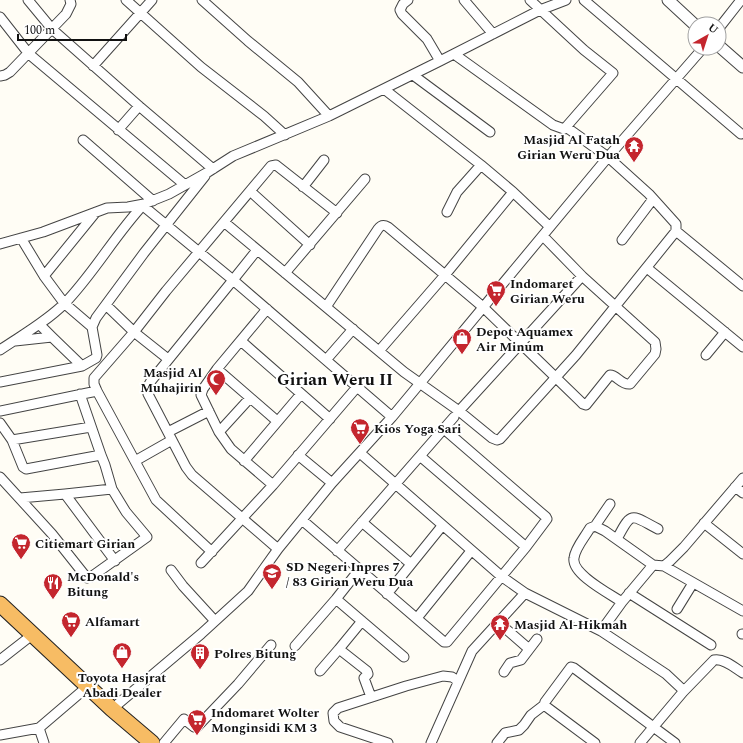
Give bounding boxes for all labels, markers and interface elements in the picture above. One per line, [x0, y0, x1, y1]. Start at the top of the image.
scale bar [18, 16, 126, 42]
north arrow [687, 16, 727, 56]
text: U [704, 19, 722, 38]
text: 100 m [24, 21, 55, 40]
place label: Masjid Al Fatah Girian Weru Dua [517, 130, 620, 165]
temple icon: Masjid Al Fatah Girian Weru Dua [623, 135, 645, 163]
place label: Indomaret Girian Weru [510, 274, 585, 309]
supermarket icon: Indomaret Girian Weru [485, 279, 507, 307]
place label: Depot Aquamex Air Minum [476, 322, 573, 357]
shop icon: Depot Aquamex Air Minum [451, 327, 473, 355]
place label: Masjid Al Muhajirin [140, 363, 202, 398]
district label: Girian Weru II [277, 367, 393, 393]
mosque icon: Masjid Al Muhajirin [205, 368, 227, 396]
supermarket icon: Kios Yoga Sari [349, 417, 371, 445]
place label: Kios Yoga Sari [374, 419, 461, 439]
supermarket icon: Citiemart Girian [10, 532, 32, 560]
place label: Citiemart Girian [35, 534, 135, 554]
place label: SD Negeri Inpres 7 / 83 Girian Weru Dua [286, 557, 413, 592]
school or university icon: SD Negeri Inpres 7 / 83 Girian Weru Dua [261, 562, 283, 590]
place label: McDonald's Bitung [67, 567, 139, 602]
restaurant icon: McDonald's Bitung [42, 572, 64, 600]
supermarket icon: Alfamart [60, 610, 82, 638]
place label: Alfamart [85, 612, 140, 632]
temple icon: Masjid Al-Hikmah [489, 613, 511, 641]
place label: Masjid Al-Hikmah [514, 615, 627, 635]
shop icon: Toyota Hasjrat Abadi Dealer [111, 641, 133, 669]
building icon: Polres Bitung [189, 642, 211, 670]
place label: Polres Bitung [214, 644, 296, 664]
place label: Toyota Hasjrat Abadi Dealer [78, 668, 166, 703]
place label: Indomaret Wolter Monginsidi KM 3 [211, 703, 320, 738]
supermarket icon: Indomaret Wolter Monginsidi KM 3 [186, 708, 208, 736]

